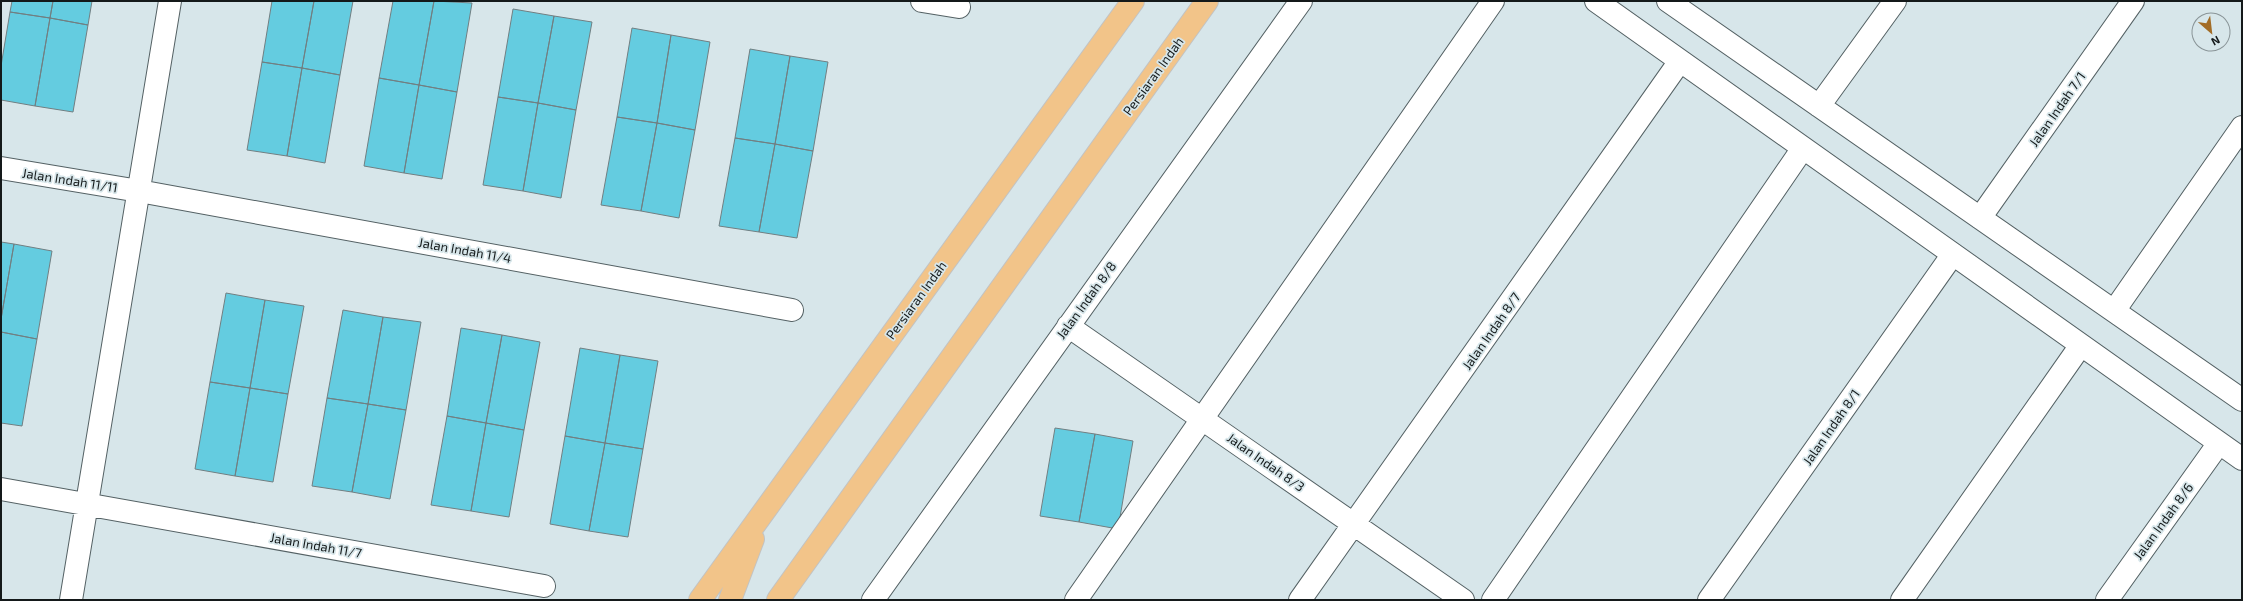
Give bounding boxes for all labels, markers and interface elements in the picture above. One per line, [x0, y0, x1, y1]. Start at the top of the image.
north arrow [2191, 12, 2231, 52]
street label: Persiaran Indah [1119, 34, 1187, 118]
text: N [2209, 34, 2222, 49]
street label: Jalan Indah 7/1 [2025, 69, 2089, 149]
street label: Jalan Indah 11/11 [21, 165, 119, 195]
street label: Jalan Indah 11/4 [417, 234, 513, 266]
street label: Persiaran Indah [882, 258, 950, 342]
street label: Jalan Indah 8/8 [1053, 258, 1119, 342]
street label: Jalan Indah 8/7 [1459, 289, 1524, 373]
street label: Jalan Indah 8/1 [1799, 386, 1863, 468]
street label: Jalan Indah 8/3 [1224, 429, 1308, 495]
street label: Jalan Indah 8/6 [2130, 479, 2196, 563]
street label: Jalan Indah 11/7 [269, 529, 363, 561]

